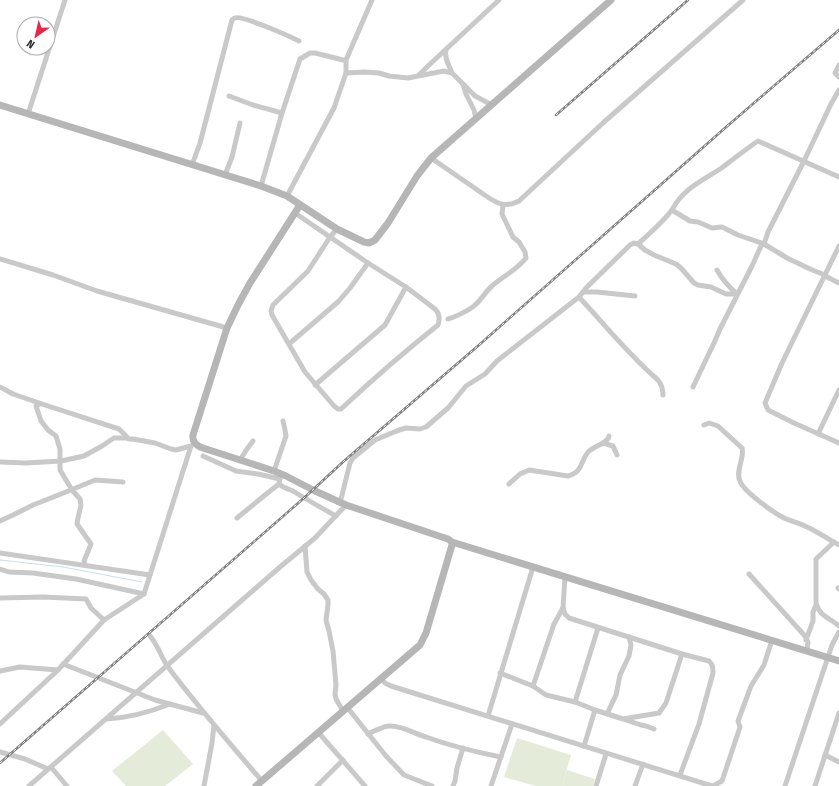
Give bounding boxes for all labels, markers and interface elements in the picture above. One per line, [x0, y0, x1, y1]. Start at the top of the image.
north arrow [16, 16, 56, 56]
text: N [24, 37, 37, 51]

